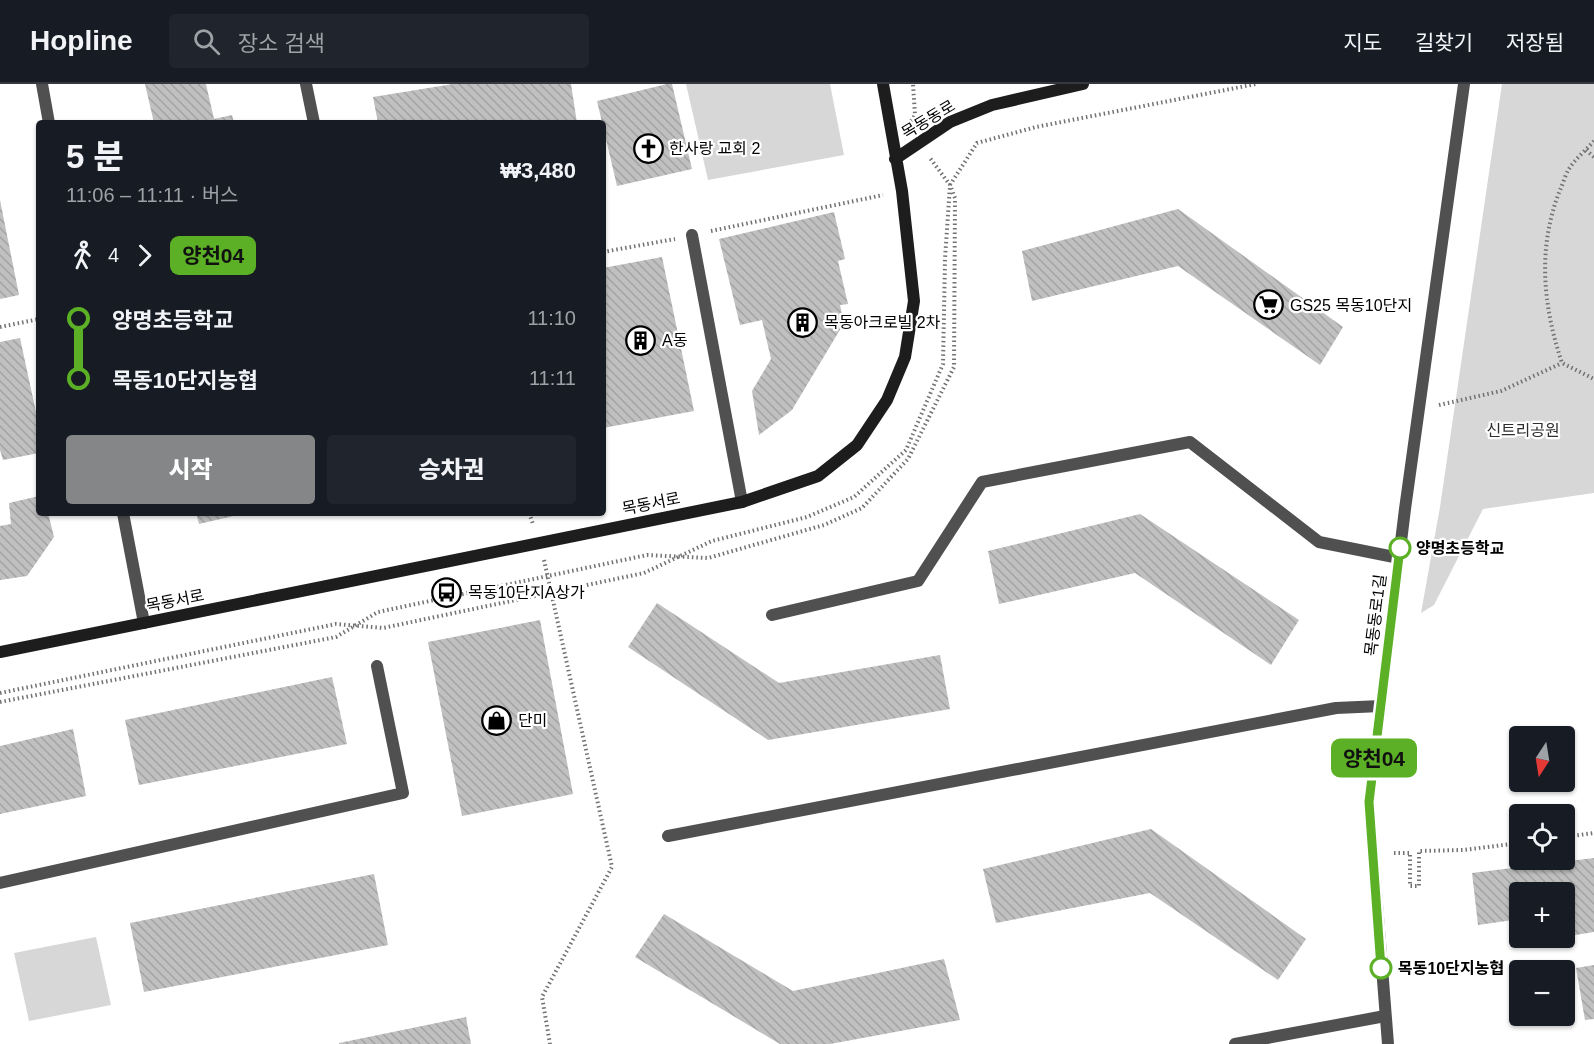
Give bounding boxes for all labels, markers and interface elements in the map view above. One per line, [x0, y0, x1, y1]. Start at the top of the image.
search box [169, 14, 589, 68]
text: Hopline [30, 25, 133, 56]
icon: search [190, 25, 223, 58]
text: 장소 검색 [238, 31, 325, 56]
text: 지도 [1343, 31, 1382, 54]
text: 길찾기 [1415, 31, 1473, 54]
text: 저장됨 [1506, 31, 1564, 54]
street label: 목동동로 [899, 97, 958, 142]
church icon: 한사랑 교회 2 [632, 132, 664, 164]
text: 5 분 [66, 138, 124, 175]
place label: 한사랑 교회 2 [669, 140, 760, 157]
text: ₩3,480 [500, 158, 576, 183]
text: 11:06 – 11:11 · 버스 [66, 184, 238, 206]
icon: walk [66, 239, 99, 272]
icon: forward [128, 239, 161, 272]
text: 4 [108, 244, 119, 266]
text: 양천04 [182, 244, 244, 267]
supermarket icon: GS25 목동10단지 [1253, 289, 1285, 321]
place label: GS25 목동10단지 [1290, 297, 1412, 314]
building icon: 목동아크로빌 2차 [787, 306, 819, 338]
text: 11:10 [527, 307, 576, 329]
text: 양명초등학교 [112, 308, 233, 333]
place label: 목동아크로빌 2차 [824, 314, 941, 331]
building icon: A동 [625, 324, 657, 356]
place label: A동 [662, 332, 688, 349]
text: 11:11 [529, 367, 576, 389]
text: 목동10단지농협 [112, 368, 258, 393]
park label: 신트리공원 [1486, 422, 1560, 439]
button: 시작 [66, 435, 315, 504]
button: 승차권 [327, 435, 576, 504]
street label: 목동서로 [621, 489, 682, 517]
marker: 양명초등학교 [1389, 537, 1411, 559]
place label: 양명초등학교 [1416, 539, 1505, 557]
street label: 목동동로1길 [1362, 573, 1389, 657]
bus stop icon: 목동10단지A상가 [431, 576, 463, 608]
place label: 목동10단지A상가 [468, 584, 585, 601]
street label: 목동서로 [145, 586, 206, 614]
shop icon: 단미 [481, 704, 513, 736]
place label: 단미 [518, 712, 547, 729]
north arrow [1509, 726, 1575, 792]
map controls [1509, 726, 1575, 1026]
line badge: 양천04 [1332, 738, 1416, 778]
text: 양천04 [1343, 747, 1405, 770]
button: locate [1509, 804, 1575, 870]
button: + [1509, 882, 1575, 948]
marker: 목동10단지농협 [1370, 957, 1392, 979]
place label: 목동10단지농협 [1398, 960, 1504, 977]
button: − [1509, 960, 1575, 1026]

